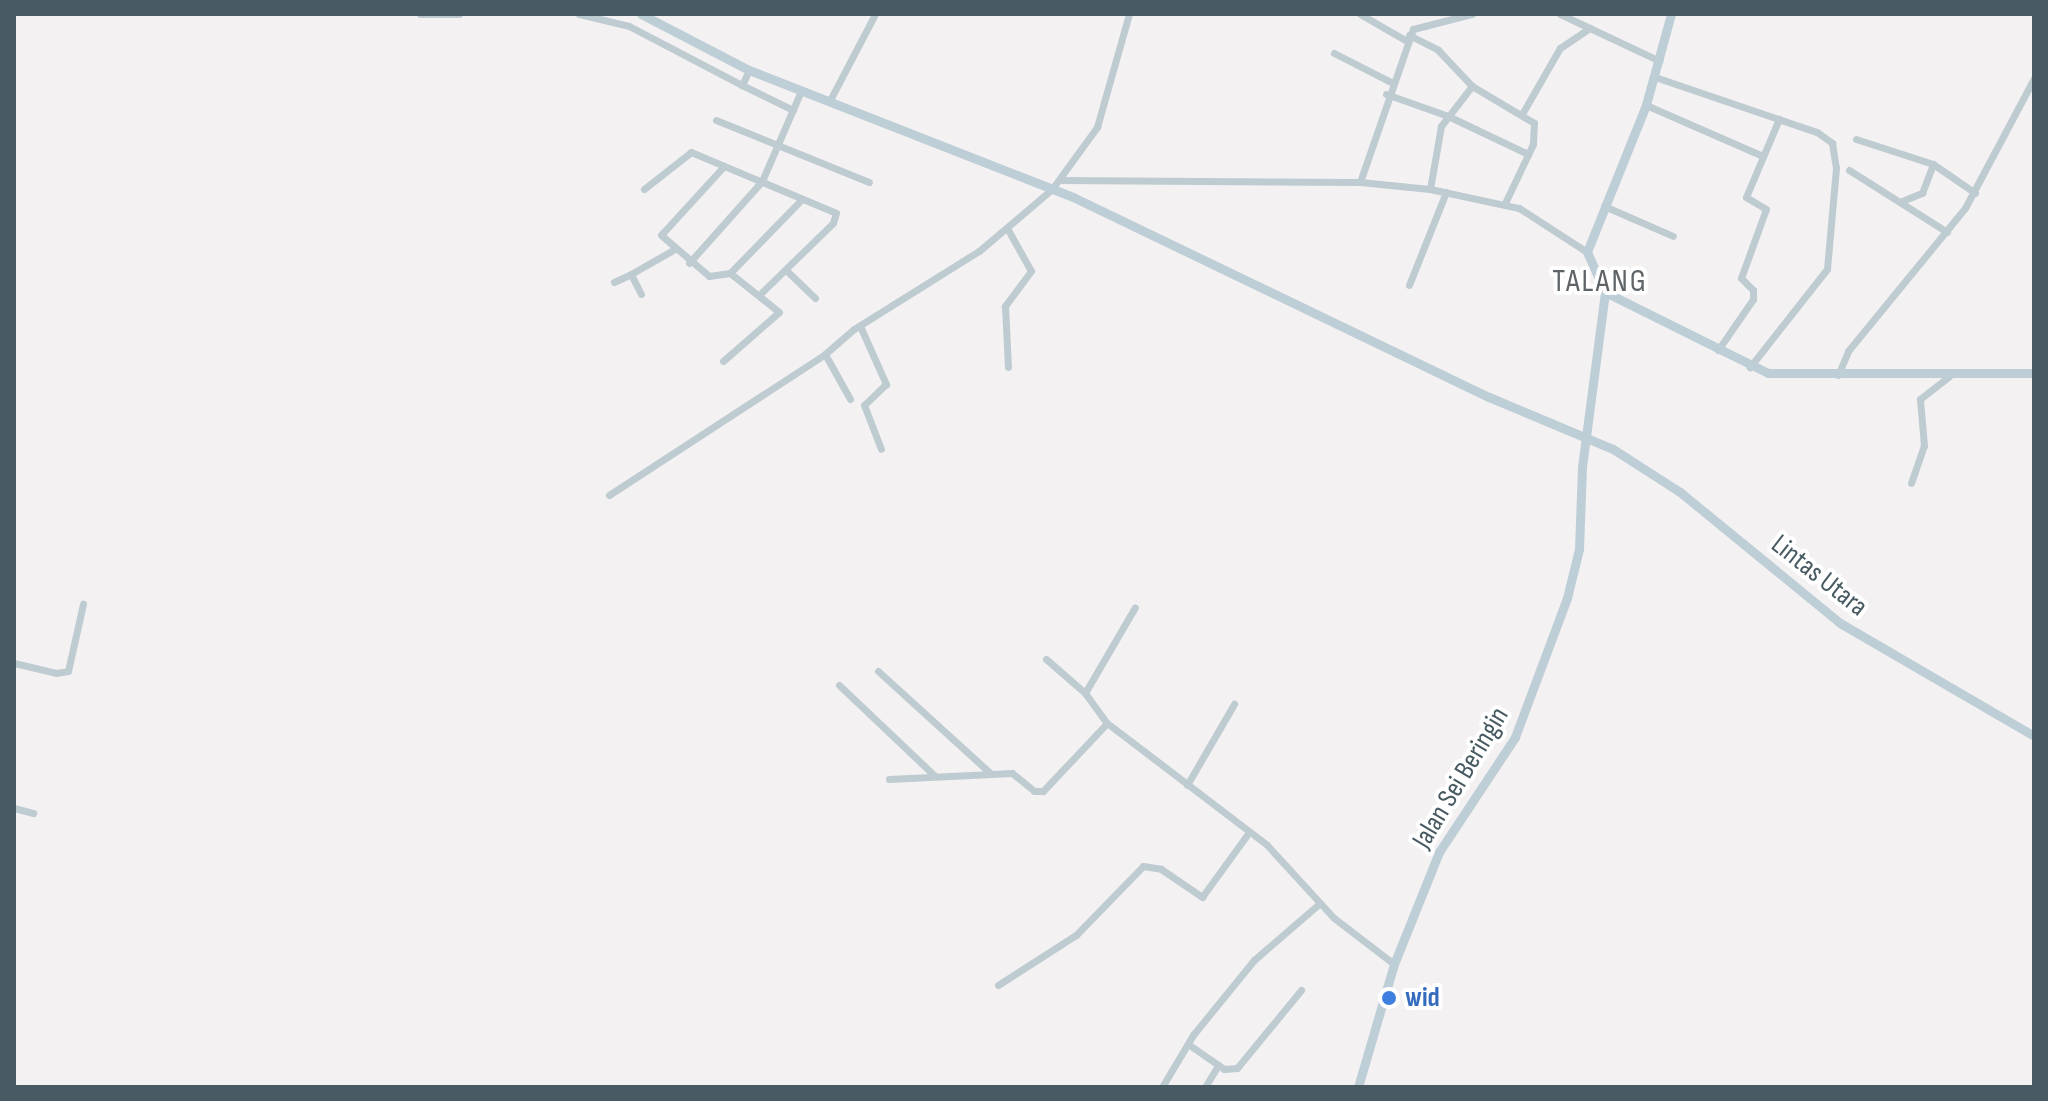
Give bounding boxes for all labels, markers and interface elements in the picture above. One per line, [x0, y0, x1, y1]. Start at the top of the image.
district label: TALANG [1552, 263, 1648, 301]
street label: Lintas Utara [1764, 528, 1874, 624]
street label: Jalan Sei Beringin [1406, 701, 1516, 855]
place label: wid [1405, 981, 1440, 1015]
marker: wid [1380, 989, 1398, 1007]

